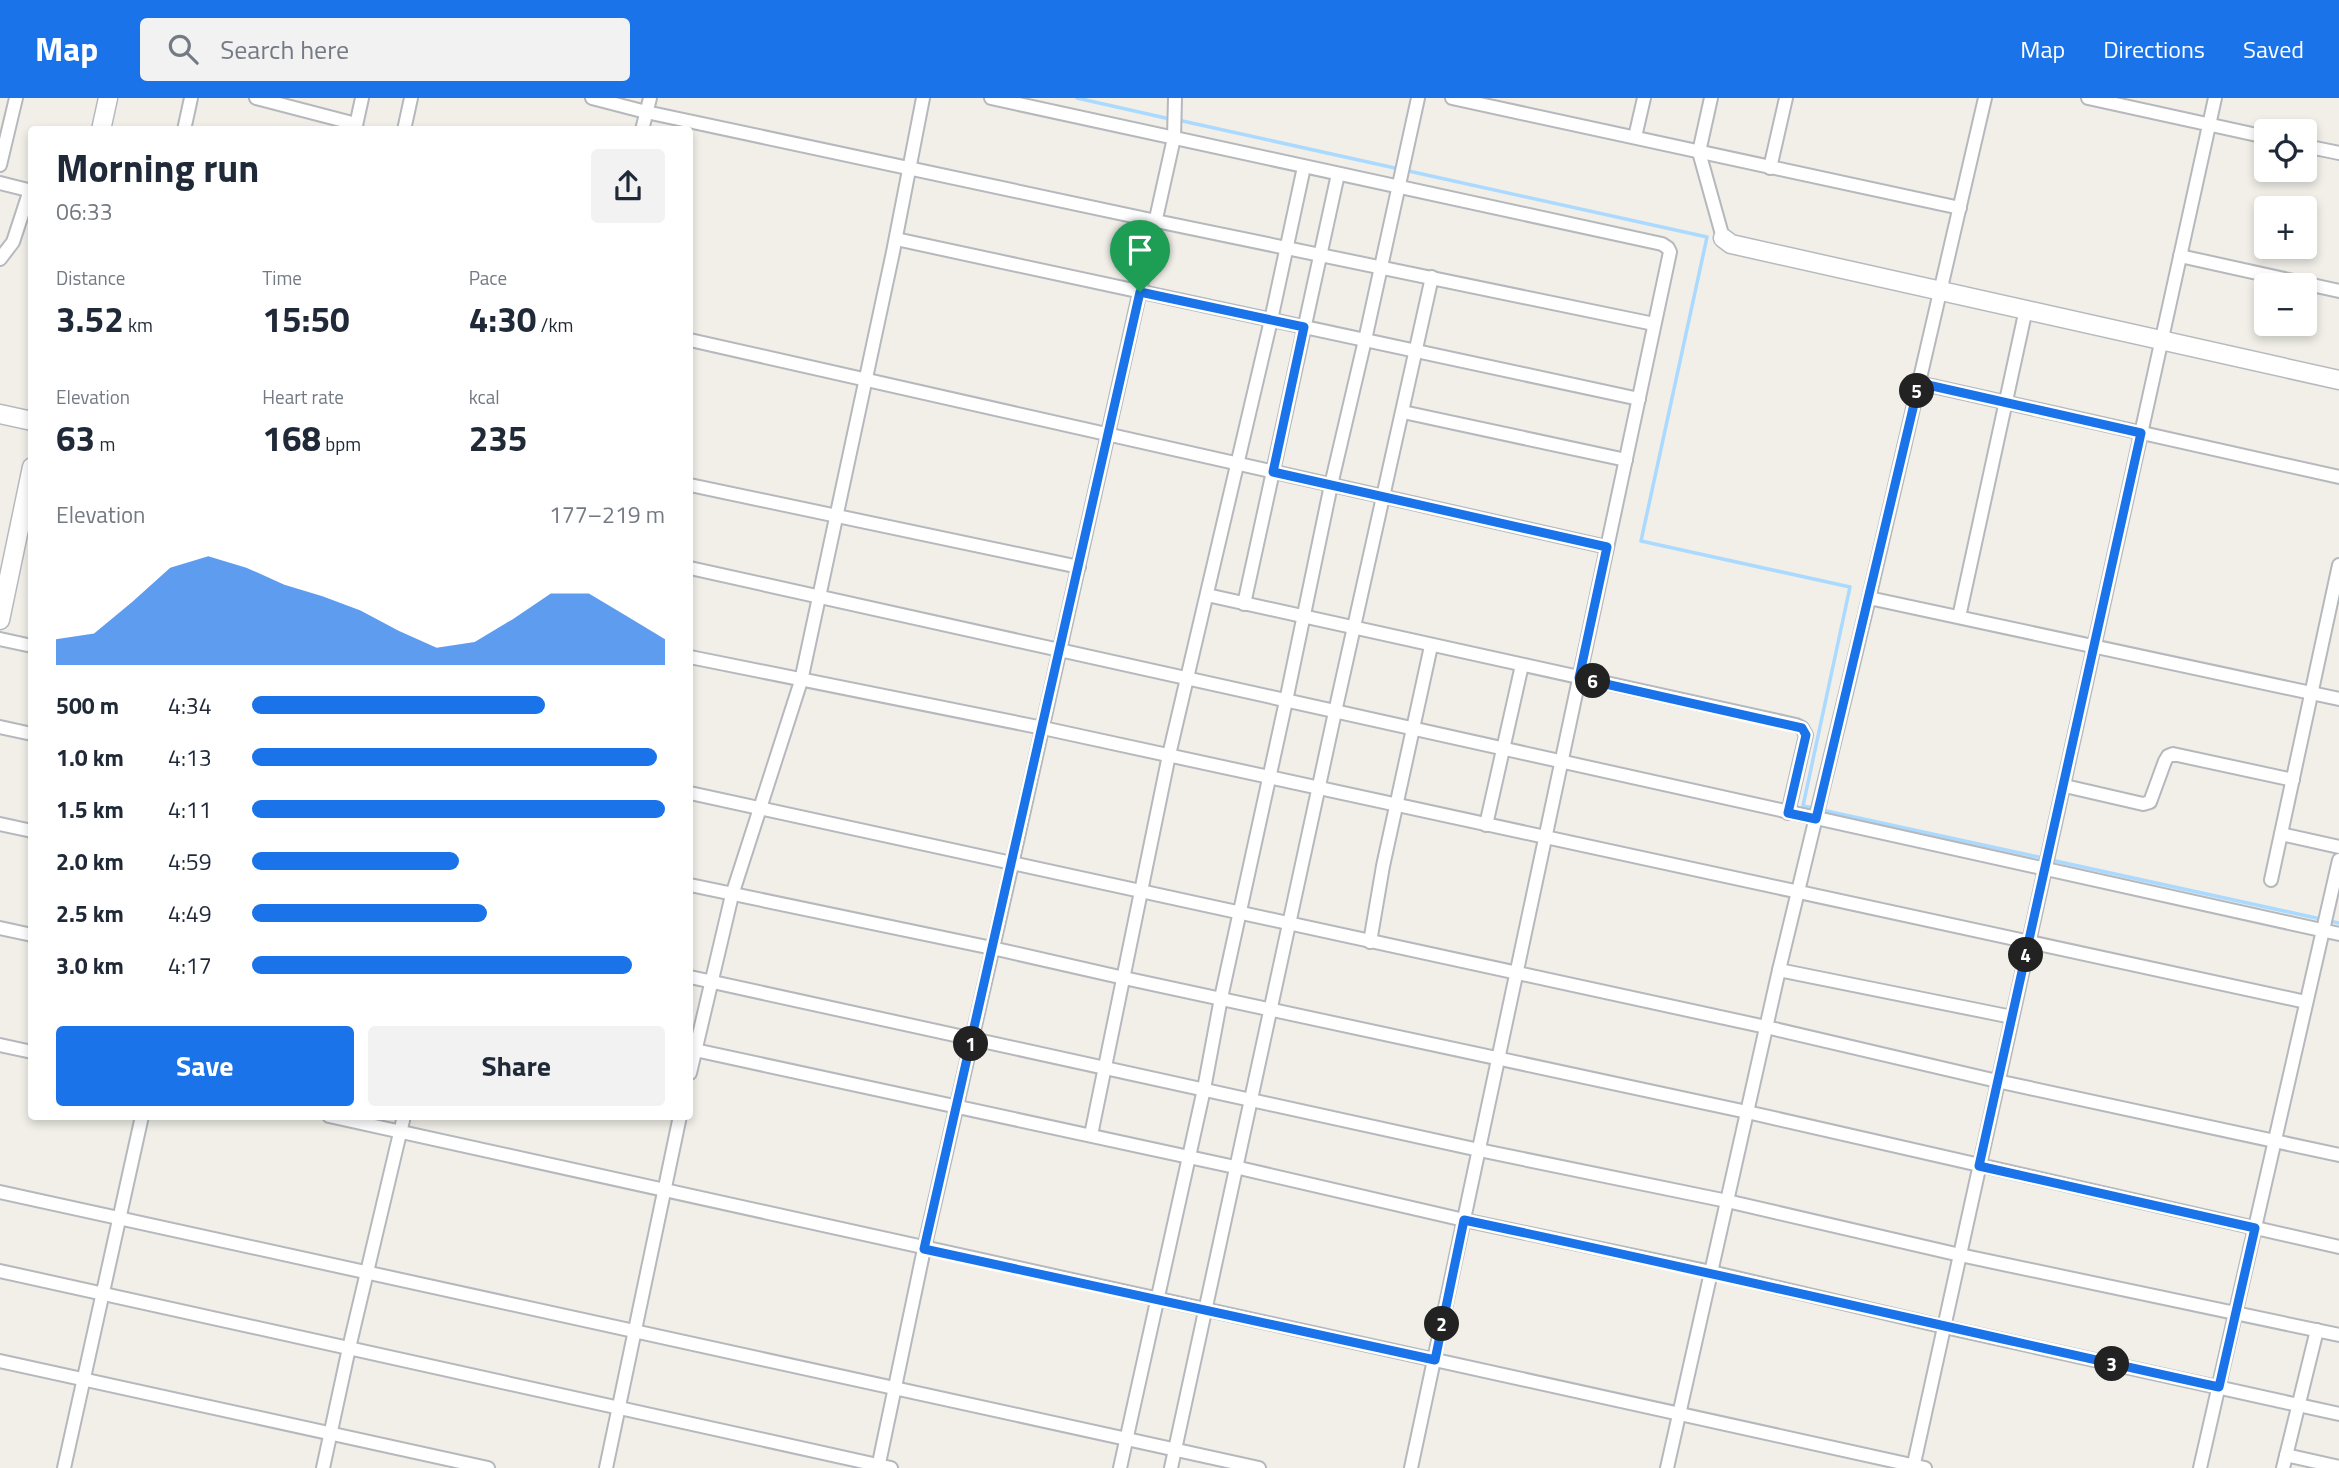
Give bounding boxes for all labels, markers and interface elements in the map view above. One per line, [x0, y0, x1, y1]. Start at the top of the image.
search box [140, 18, 630, 81]
text: Map [35, 24, 98, 74]
icon: search [164, 30, 202, 68]
text: Search here [220, 30, 349, 69]
text: Map [2020, 31, 2065, 67]
text: Directions [2103, 31, 2205, 67]
text: Saved [2243, 31, 2304, 67]
map controls [2254, 119, 2317, 336]
button: locate [2254, 119, 2317, 182]
text: Morning run [56, 139, 259, 197]
button: share [591, 149, 665, 223]
text: 06:33 [56, 194, 113, 229]
button: + [2254, 196, 2317, 259]
pin [1110, 220, 1170, 292]
icon: arrive [1121, 231, 1159, 269]
text: Distance [56, 263, 125, 292]
text: Time [262, 263, 302, 292]
text: Pace [469, 263, 507, 292]
button: − [2254, 273, 2317, 336]
text: 3.52 [56, 292, 124, 346]
text: 15:50 [262, 292, 350, 346]
text: 4:30 [469, 292, 536, 346]
text: km [124, 310, 153, 339]
text: /km [536, 310, 573, 339]
pin: 5 [1899, 374, 1934, 408]
text: 5 [1911, 376, 1922, 405]
text: Elevation [56, 382, 130, 411]
text: Heart rate [262, 382, 344, 411]
text: kcal [469, 382, 500, 411]
text: 63 [56, 411, 95, 465]
text: 168 [262, 411, 321, 465]
text: 235 [469, 411, 527, 465]
text: m [95, 429, 115, 458]
text: bpm [321, 429, 361, 458]
text: Elevation [56, 497, 145, 532]
text: 177–219 m [549, 497, 665, 532]
pin: 6 [1576, 664, 1610, 698]
text: 6 [1587, 666, 1598, 695]
text: 500 m [56, 688, 119, 723]
text: 4:34 [168, 688, 212, 723]
text: 1.0 km [56, 740, 124, 775]
text: 4:13 [168, 740, 212, 775]
text: 1.5 km [56, 792, 124, 827]
text: 4:11 [168, 792, 212, 827]
text: 2.0 km [56, 844, 124, 879]
text: 4:59 [168, 844, 212, 879]
text: 2.5 km [56, 896, 124, 931]
text: 4:49 [168, 896, 212, 931]
pin: 4 [2008, 938, 2044, 972]
text: 4 [2020, 940, 2031, 969]
text: 3.0 km [56, 948, 124, 983]
text: 4:17 [168, 948, 212, 983]
button: Save [56, 1026, 354, 1106]
button: Share [368, 1026, 665, 1106]
pin: 1 [954, 1026, 988, 1062]
text: 1 [965, 1029, 976, 1058]
pin: 2 [1424, 1306, 1460, 1342]
text: 2 [1436, 1309, 1447, 1338]
pin: 3 [2094, 1346, 2130, 1382]
text: 3 [2106, 1349, 2117, 1378]

